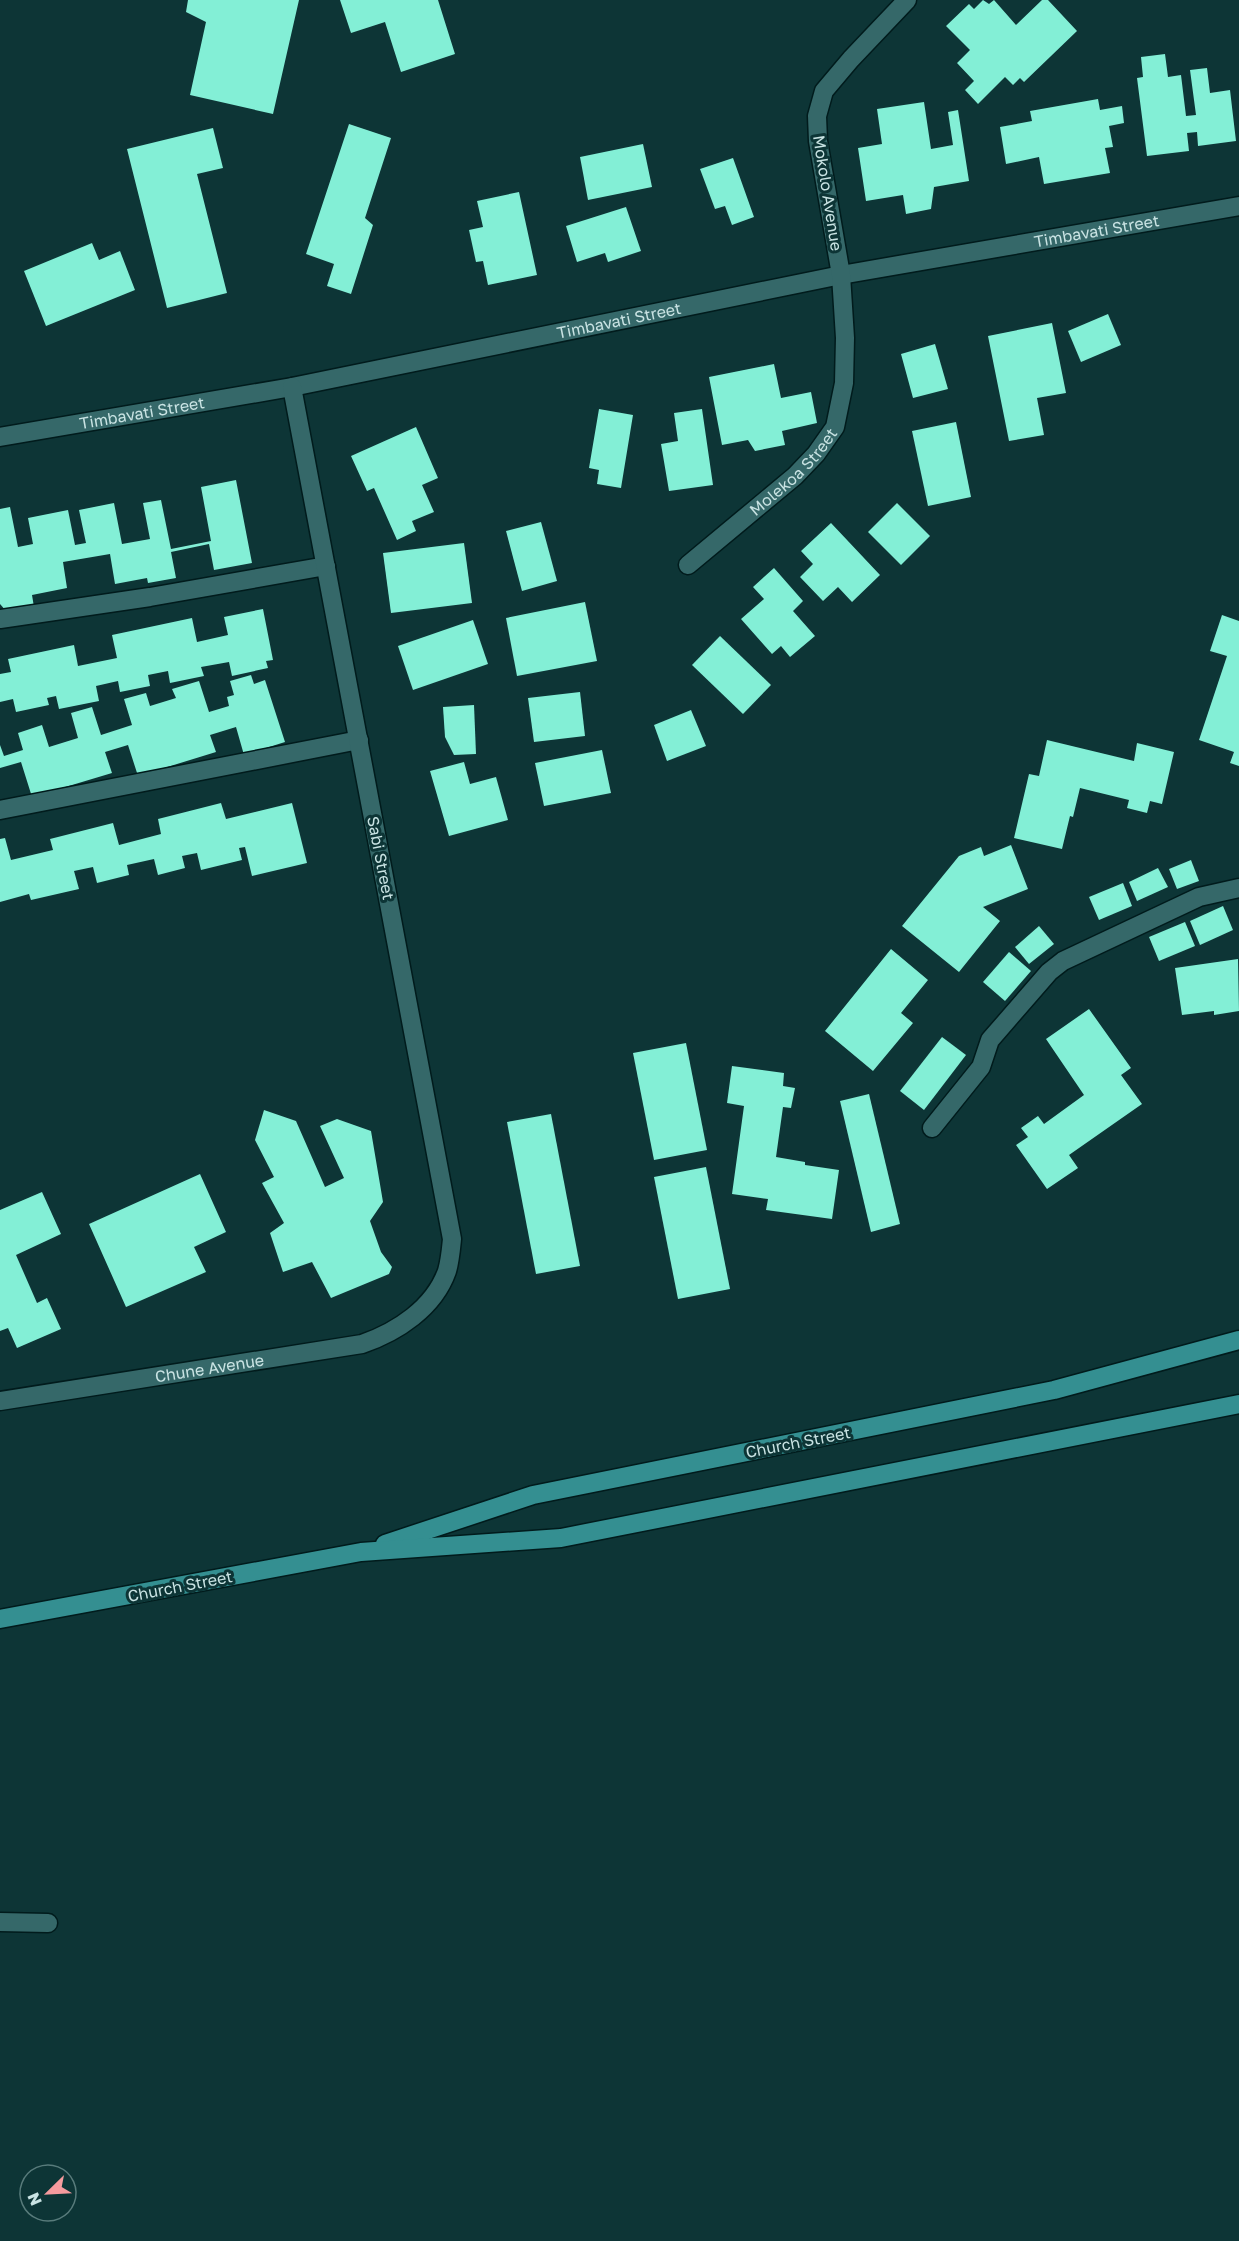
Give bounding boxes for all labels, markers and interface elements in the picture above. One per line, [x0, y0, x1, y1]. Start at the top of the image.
street label: Mokolo Avenue [809, 134, 847, 252]
street label: Timbavati Street [1033, 210, 1161, 251]
street label: Timbavati Street [555, 298, 683, 343]
street label: Timbavati Street [78, 392, 206, 433]
street label: Molekoa Street [745, 424, 841, 520]
street label: Sabi Street [363, 814, 399, 902]
street label: Chune Avenue [154, 1350, 265, 1386]
street label: Church Street [744, 1422, 852, 1462]
street label: Church Street [126, 1566, 234, 1606]
north arrow [18, 2163, 78, 2223]
text: N [23, 2189, 46, 2209]

